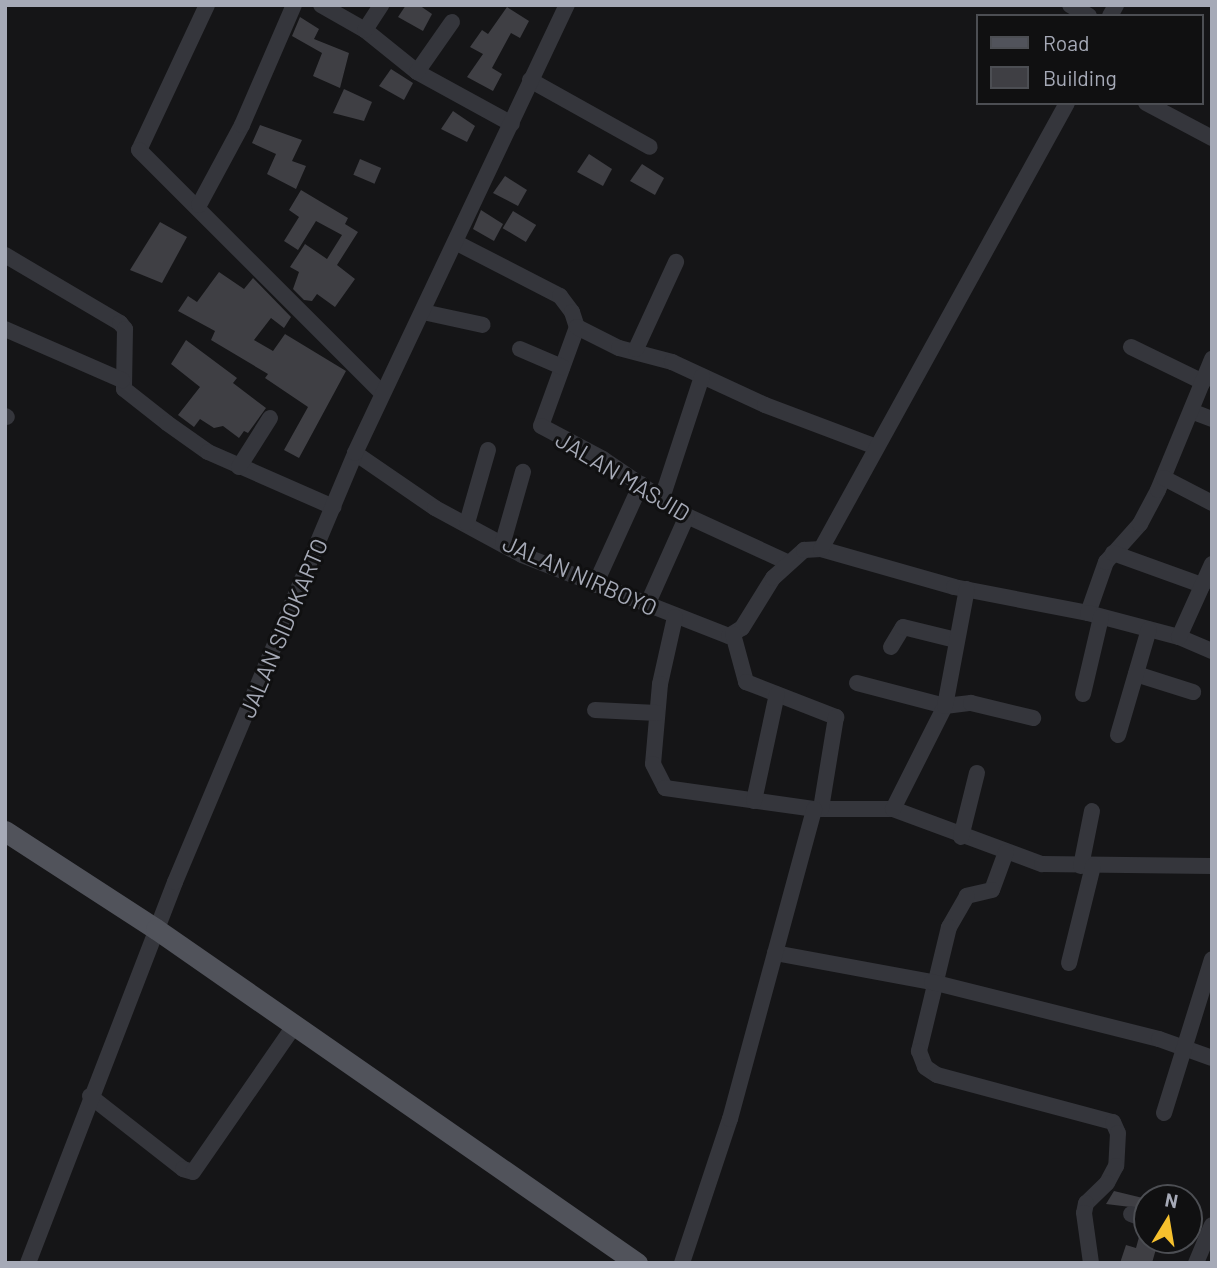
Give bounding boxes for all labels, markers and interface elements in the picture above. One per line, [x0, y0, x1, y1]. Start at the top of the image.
legend [976, 14, 1203, 105]
text: Road [1043, 30, 1089, 55]
text: Building [1043, 65, 1117, 90]
street label: JALAN MASJID [551, 425, 695, 527]
street label: JALAN NIRBOYO [499, 529, 661, 621]
street label: JALAN SIDOKARTO [233, 534, 333, 722]
north arrow [1133, 1184, 1203, 1254]
text: N [1163, 1187, 1180, 1212]

